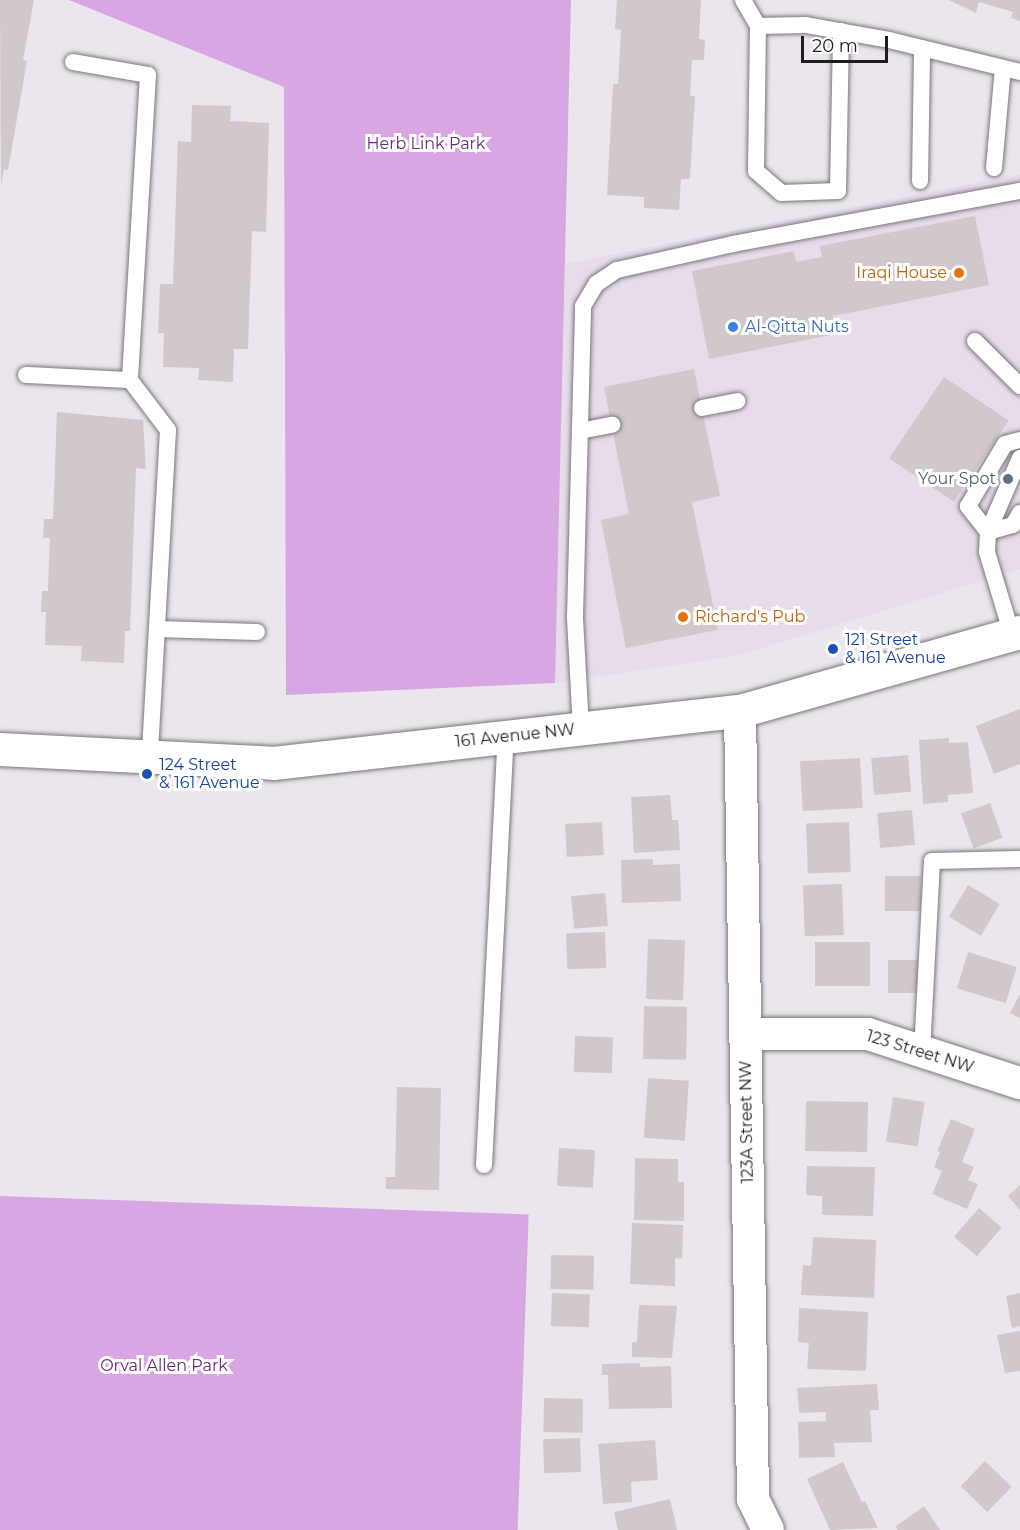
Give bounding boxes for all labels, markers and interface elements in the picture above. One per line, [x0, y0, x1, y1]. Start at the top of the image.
scale bar [804, 24, 891, 62]
text: 20 m [812, 35, 858, 57]
park label: Herb Link Park [367, 134, 485, 154]
place label: Iraqi House [856, 263, 947, 283]
marker: Iraqi House [952, 266, 966, 280]
place label: Al-Qitta Nuts [745, 317, 849, 337]
marker: Al-Qitta Nuts [726, 320, 740, 334]
place label: Your Spot [918, 469, 996, 489]
marker: Your Spot [1001, 472, 1015, 486]
place label: Richard's Pub [695, 607, 805, 627]
marker: Richard's Pub [676, 610, 690, 624]
place label: 121 Street & 161 Avenue [845, 630, 946, 668]
marker: 121 Street & 161 Avenue [826, 642, 840, 656]
street label: 161 Avenue NW [454, 720, 576, 752]
place label: 124 Street & 161 Avenue [159, 755, 260, 793]
marker: 124 Street & 161 Avenue [140, 767, 154, 781]
street label: 123 Street NW [864, 1027, 976, 1077]
street label: 123A Street NW [736, 1060, 758, 1184]
park label: Orval Allen Park [100, 1356, 228, 1376]

